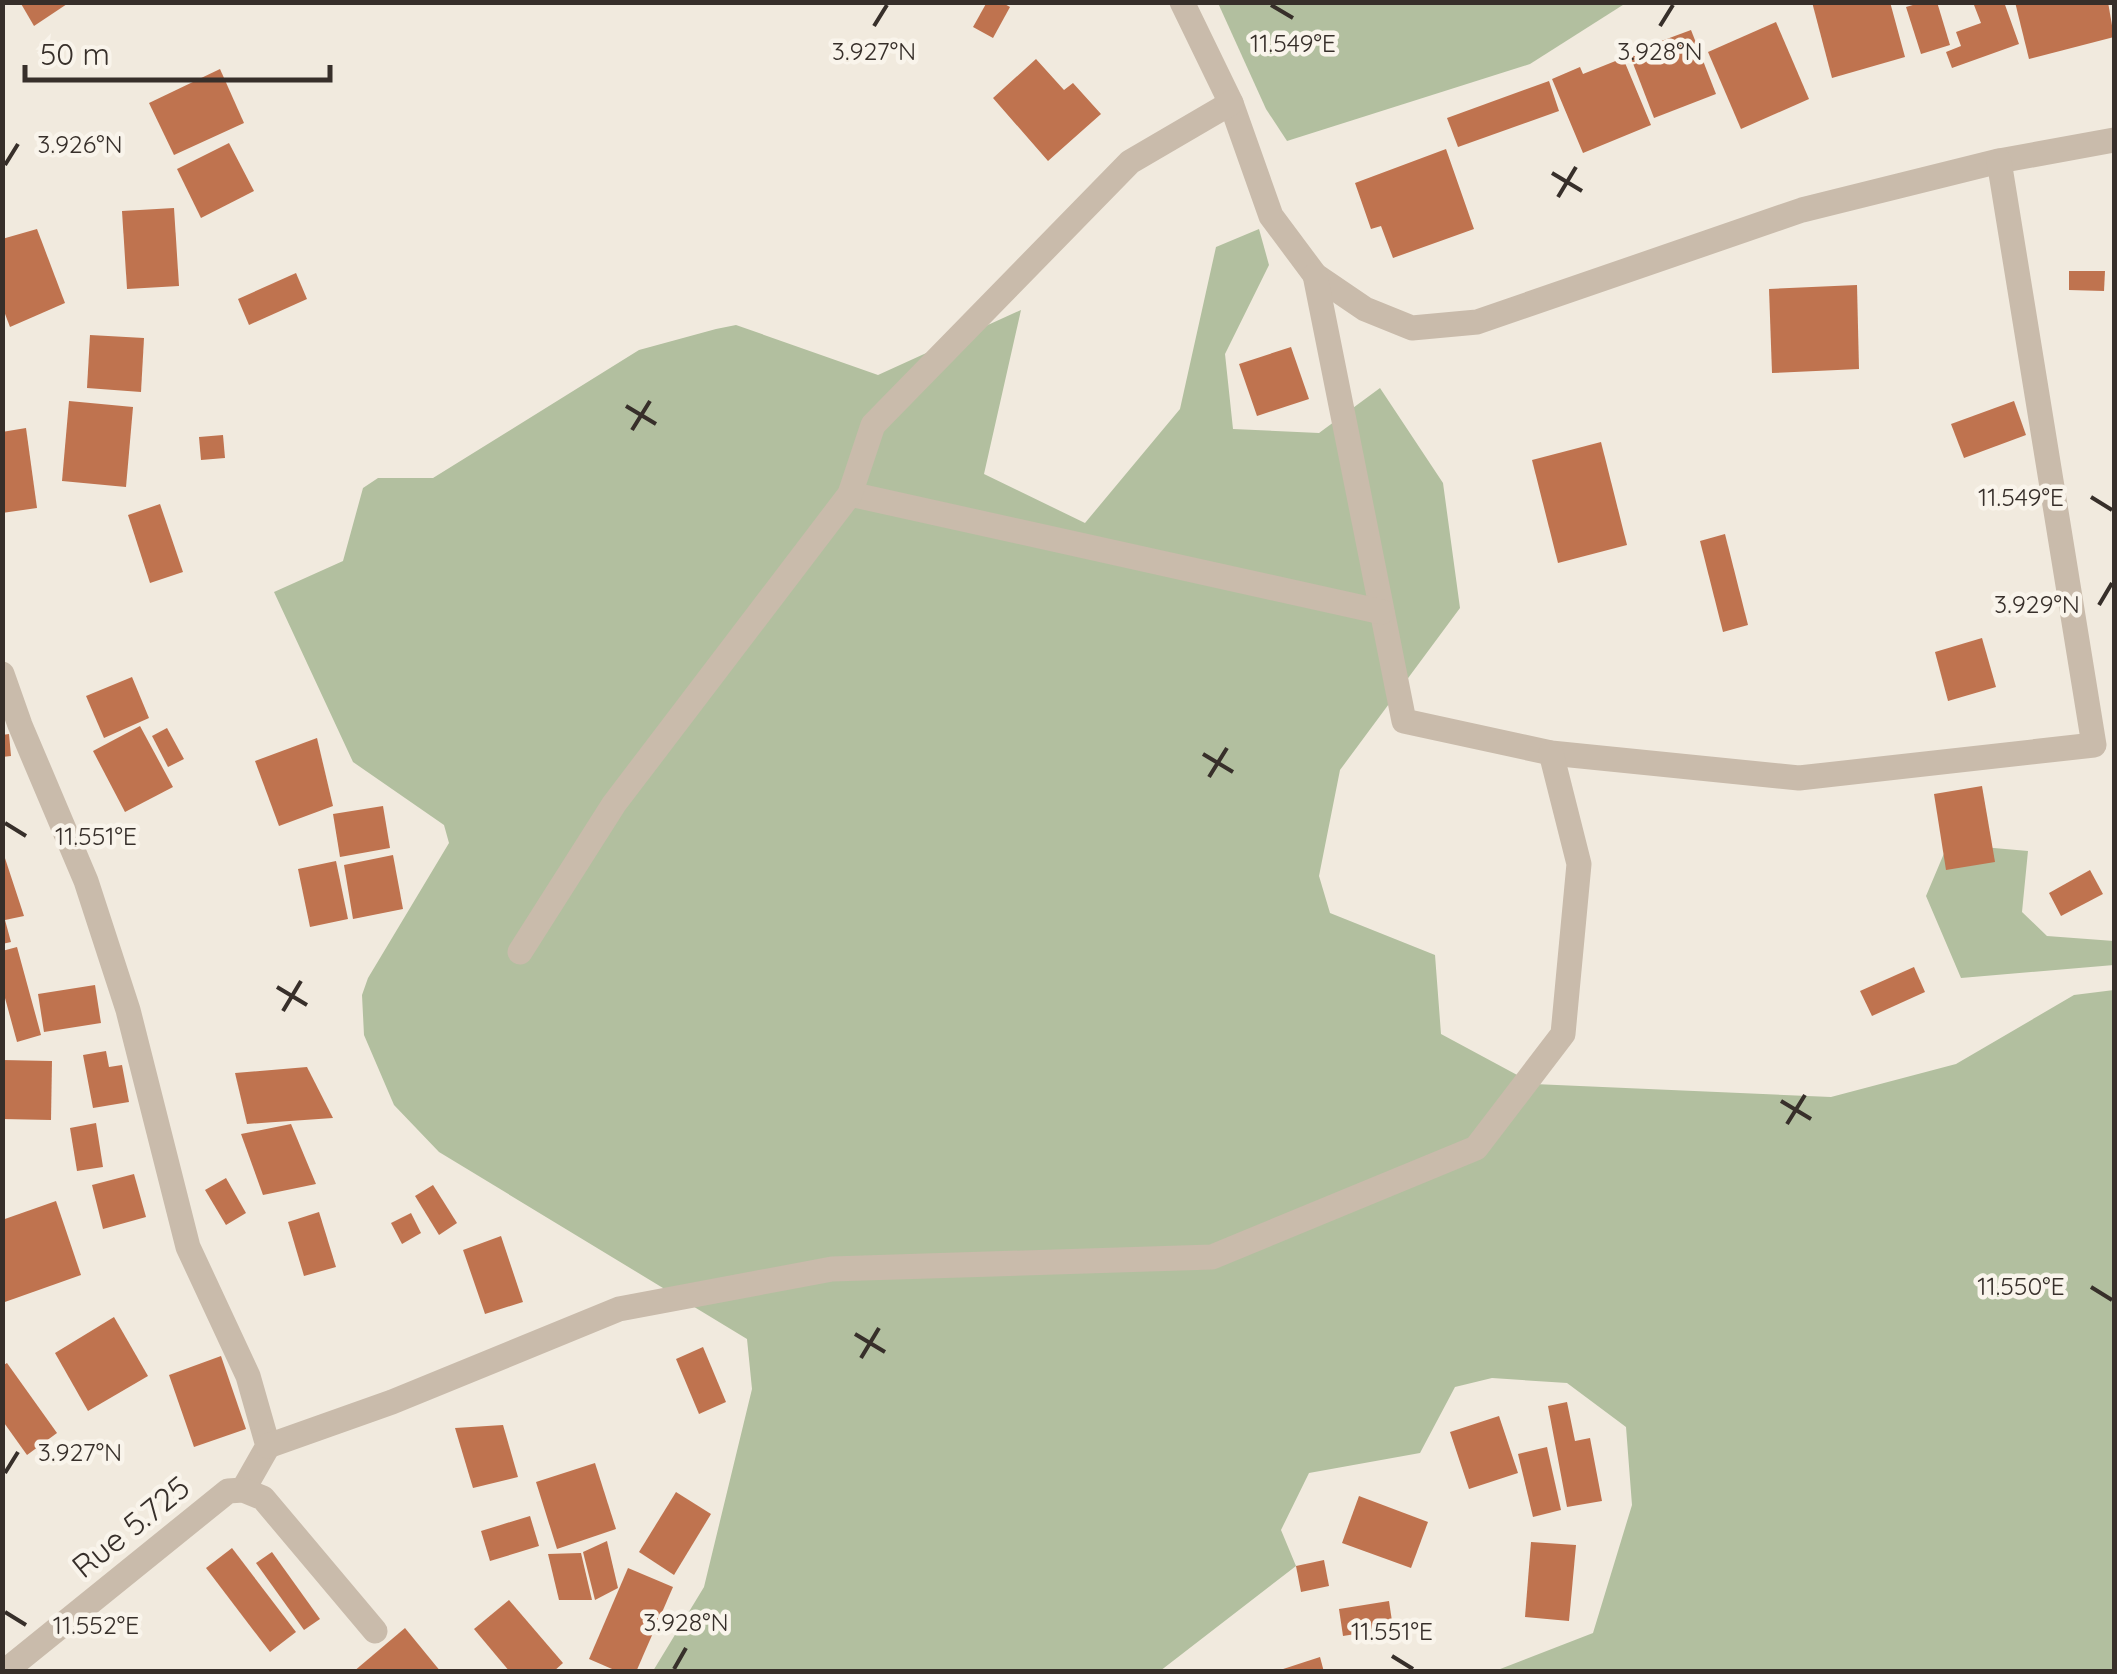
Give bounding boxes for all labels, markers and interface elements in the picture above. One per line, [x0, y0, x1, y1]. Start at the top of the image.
scale bar [25, 20, 330, 82]
text: 11.549°E [1250, 27, 1336, 58]
text: 50 m [40, 35, 110, 73]
text: 3.927°N [832, 35, 916, 66]
text: 3.928°N [1617, 35, 1703, 66]
text: 3.926°N [37, 128, 123, 159]
text: 11.549°E [1978, 481, 2064, 512]
text: 3.929°N [1994, 588, 2080, 619]
text: 11.551°E [55, 820, 137, 851]
text: 11.550°E [1977, 1270, 2065, 1301]
text: 3.927°N [38, 1436, 122, 1467]
street label: Rue 5.725 [63, 1467, 197, 1586]
text: 3.928°N [643, 1606, 729, 1637]
text: 11.552°E [53, 1609, 139, 1640]
text: 11.551°E [1351, 1615, 1433, 1646]

